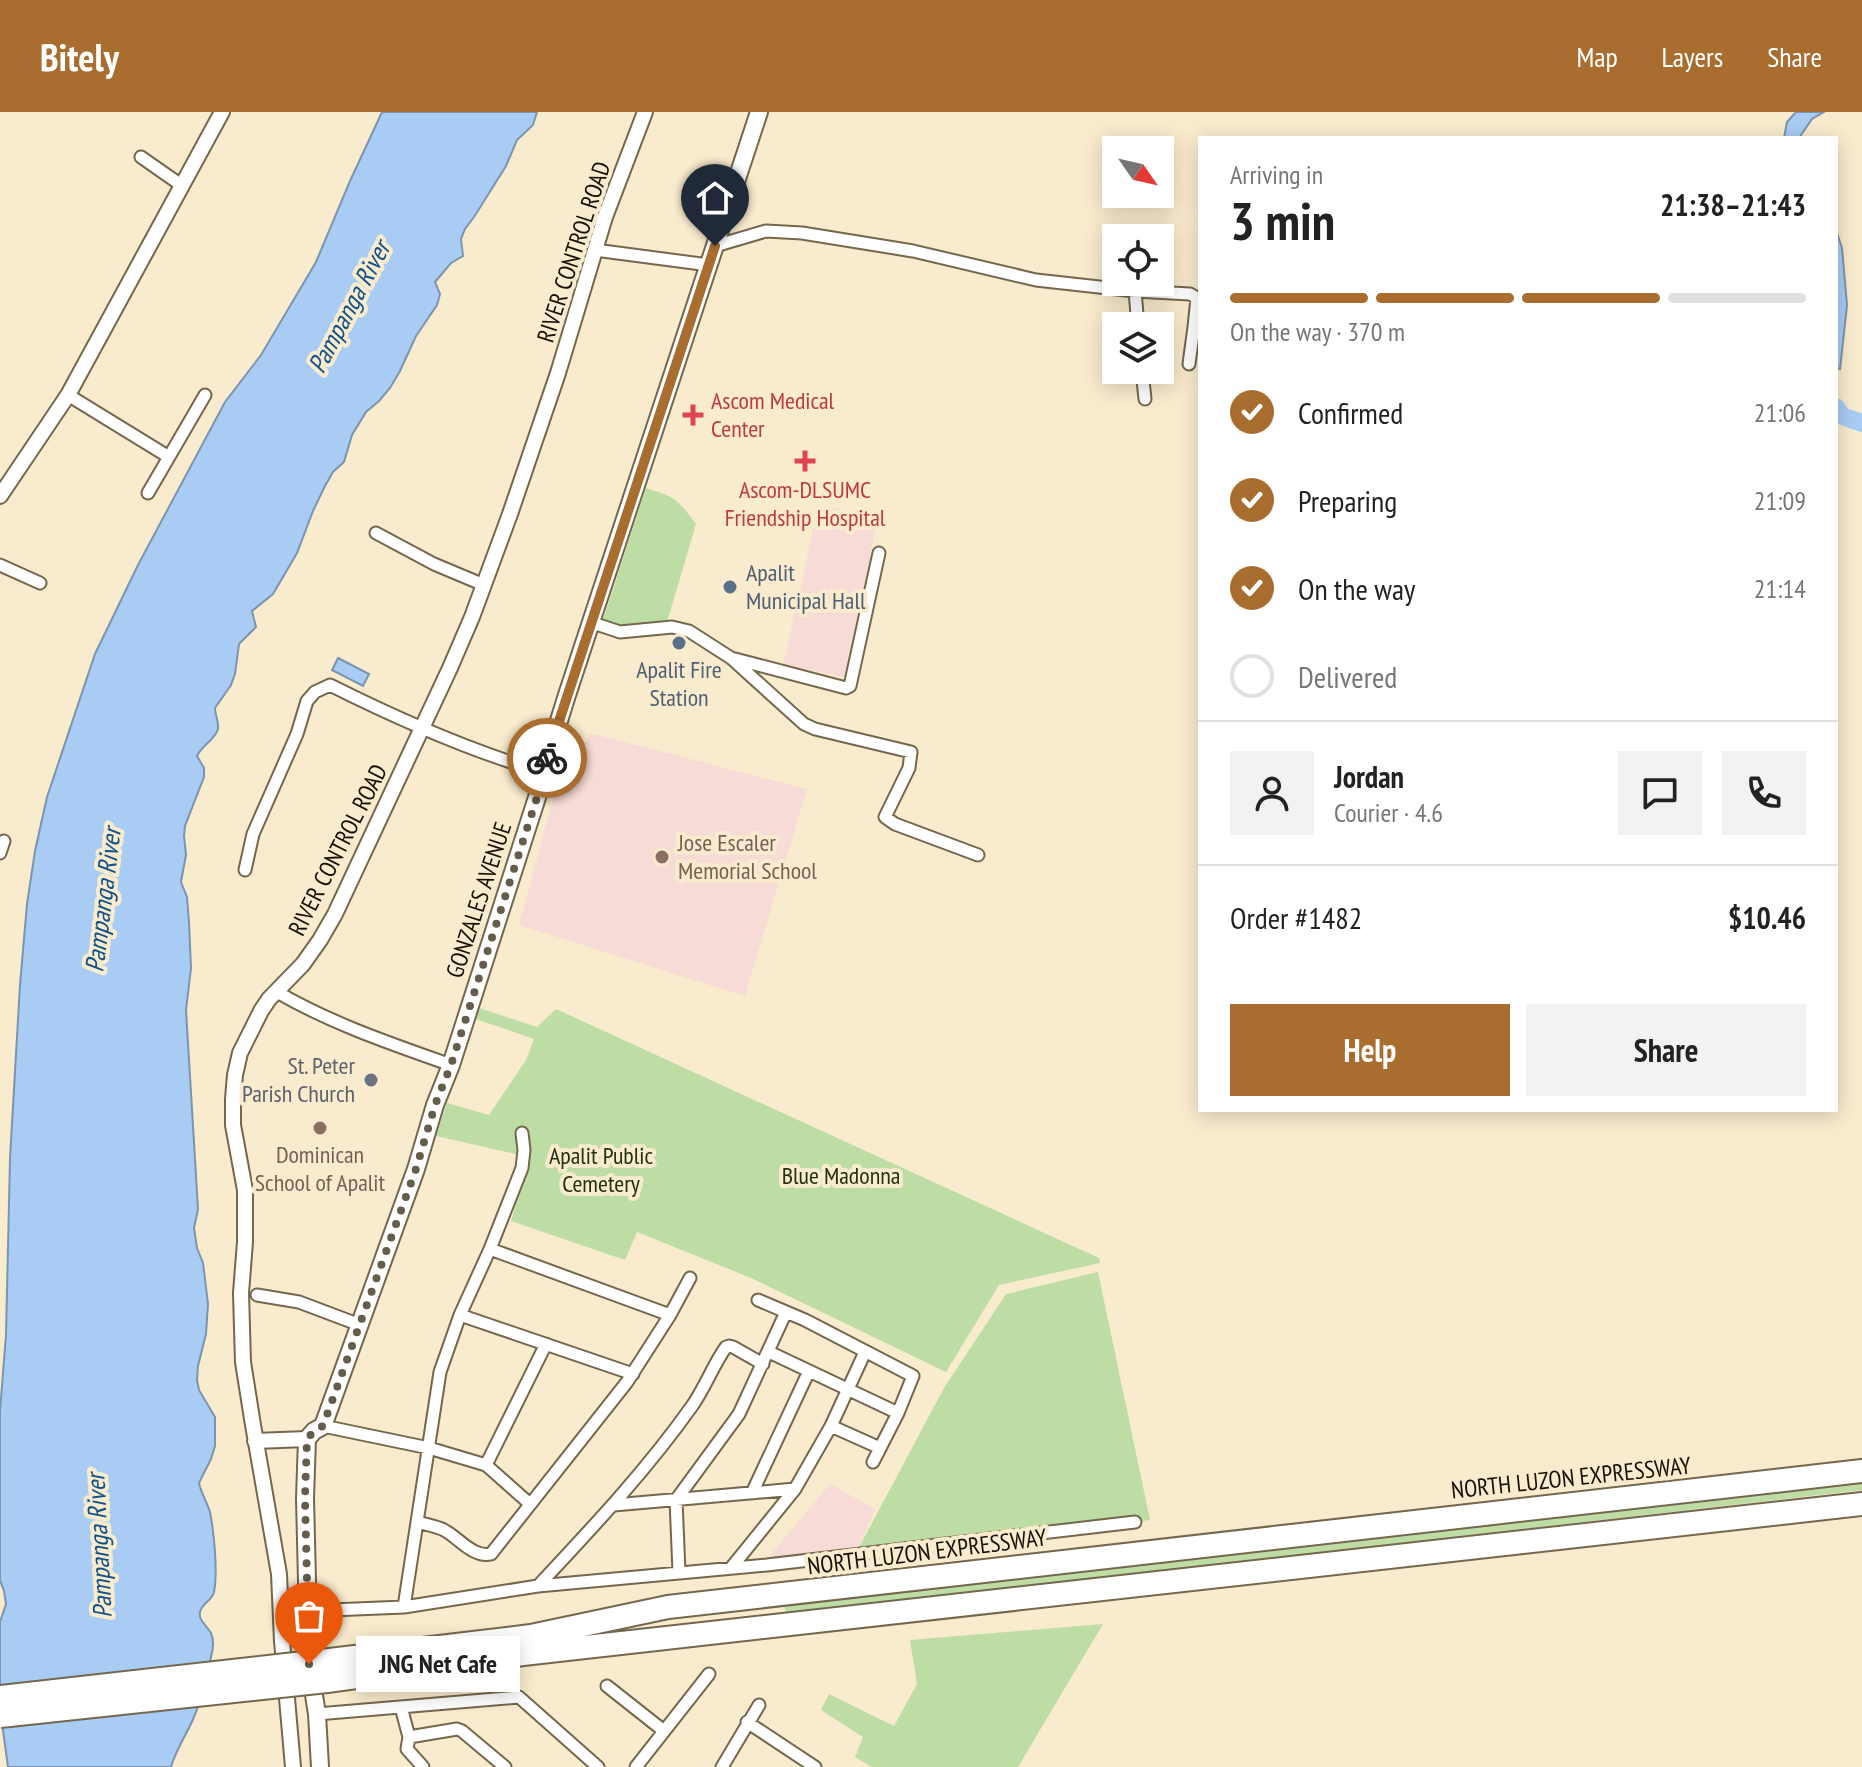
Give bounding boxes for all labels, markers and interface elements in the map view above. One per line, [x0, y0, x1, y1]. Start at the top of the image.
text: Bitely [40, 32, 119, 81]
text: Map [1576, 38, 1618, 75]
text: Layers [1662, 38, 1723, 75]
text: Share [1767, 38, 1822, 75]
north arrow [1102, 136, 1174, 208]
map controls [1102, 136, 1174, 384]
street label: RIVER CONTROL ROAD [530, 158, 617, 346]
text: Arriving in [1230, 158, 1323, 191]
pin [681, 164, 749, 246]
icon: home [693, 176, 737, 220]
text: 21:38–21:43 [1660, 185, 1806, 224]
text: 3 min [1230, 187, 1335, 254]
button: locate [1102, 224, 1174, 296]
water label: Pampanga River [300, 232, 399, 378]
button: layers [1102, 312, 1174, 384]
text: On the way · 370 m [1230, 315, 1405, 348]
place label: Ascom Medical Center [711, 385, 835, 444]
icon: check [1230, 390, 1274, 434]
text: Confirmed [1298, 393, 1403, 432]
text: 21:06 [1754, 396, 1806, 429]
marker: Ascom Medical Center [682, 404, 704, 426]
marker: Ascom-DLSUMC Friendship Hospital [794, 450, 816, 472]
place label: Ascom-DLSUMC Friendship Hospital [725, 474, 886, 533]
icon: check [1230, 478, 1274, 522]
text: Preparing [1298, 481, 1397, 520]
text: 21:09 [1754, 484, 1806, 517]
place label: Apalit Municipal Hall [746, 557, 866, 616]
icon: check [1230, 566, 1274, 610]
text: On the way [1298, 569, 1415, 608]
text: 21:14 [1754, 572, 1806, 605]
marker: Apalit Municipal Hall [721, 578, 739, 596]
marker: Apalit Fire Station [670, 634, 688, 652]
place label: Apalit Fire Station [636, 654, 722, 713]
text: Delivered [1298, 657, 1397, 696]
courier [507, 718, 587, 798]
icon: bike [525, 736, 569, 780]
button: person [1230, 751, 1314, 835]
button: chat [1618, 751, 1702, 835]
button: phone [1722, 751, 1806, 835]
text: Jordan [1334, 757, 1404, 796]
street label: RIVER CONTROL ROAD [281, 759, 394, 941]
text: Courier · 4.6 [1334, 796, 1443, 829]
street label: GONZALES AVENUE [439, 818, 518, 982]
water label: Pampanga River [77, 822, 128, 974]
place label: Jose Escaler Memorial School [677, 827, 817, 886]
marker: Jose Escaler Memorial School [653, 848, 671, 866]
text: Order #1482 [1230, 898, 1362, 937]
text: $10.46 [1728, 898, 1806, 937]
button: Help [1230, 1004, 1510, 1096]
button: Share [1526, 1004, 1806, 1096]
place label: St. Peter Parish Church [242, 1050, 355, 1109]
marker: St. Peter Parish Church [362, 1071, 380, 1089]
marker: Dominican School of Apalit [311, 1119, 329, 1137]
place label: Dominican School of Apalit [255, 1139, 386, 1198]
park label: Apalit Public Cemetery [549, 1140, 654, 1199]
park label: Blue Madonna [782, 1160, 900, 1191]
street label: NORTH LUZON EXPRESSWAY [1450, 1449, 1692, 1506]
water label: Pampanga River [78, 1469, 119, 1619]
street label: NORTH LUZON EXPRESSWAY [806, 1521, 1048, 1582]
pin [275, 1582, 343, 1664]
icon: bag [287, 1594, 331, 1638]
callout: JNG Net Cafe [357, 1636, 521, 1692]
text: JNG Net Cafe [379, 1647, 497, 1680]

